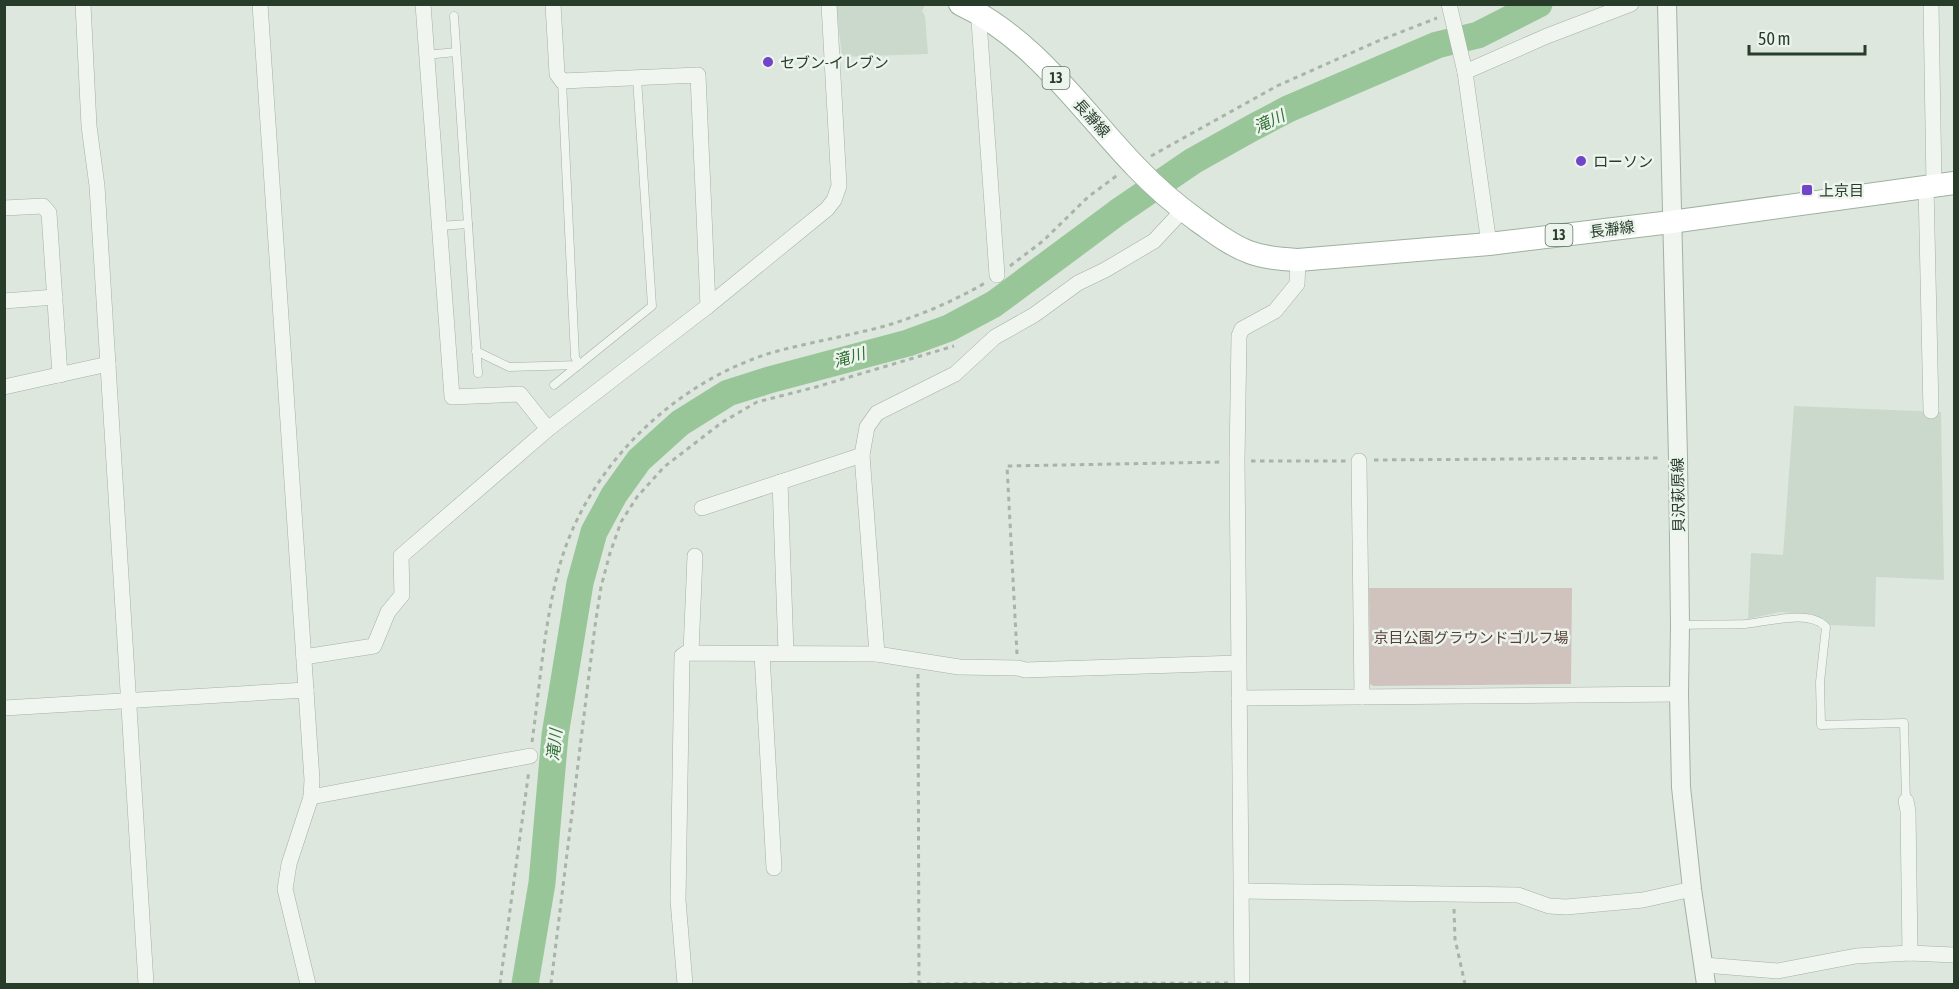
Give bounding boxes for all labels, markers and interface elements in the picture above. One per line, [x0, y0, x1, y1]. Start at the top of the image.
scale bar [1749, 18, 1864, 56]
text: 50 m [1758, 28, 1790, 49]
place label: セブン-イレブン [780, 54, 889, 71]
marker: セブン-イレブン [761, 55, 775, 69]
road number: 13 [1042, 67, 1070, 89]
street label: 長瀞線 [1071, 96, 1113, 140]
water label: 滝川 [1251, 105, 1289, 136]
place label: ローソン [1593, 153, 1653, 170]
marker: ローソン [1574, 154, 1588, 168]
place label: 上京目 [1819, 182, 1864, 199]
marker: 上京目 [1800, 183, 1814, 197]
street label: 長瀞線 [1589, 218, 1635, 240]
road number: 13 [1546, 224, 1572, 246]
water label: 滝川 [831, 343, 869, 370]
street label: 貝沢萩原線 [1669, 457, 1687, 533]
park label: 京目公園グラウンドゴルフ場 [1373, 629, 1569, 646]
water label: 滝川 [543, 726, 565, 762]

